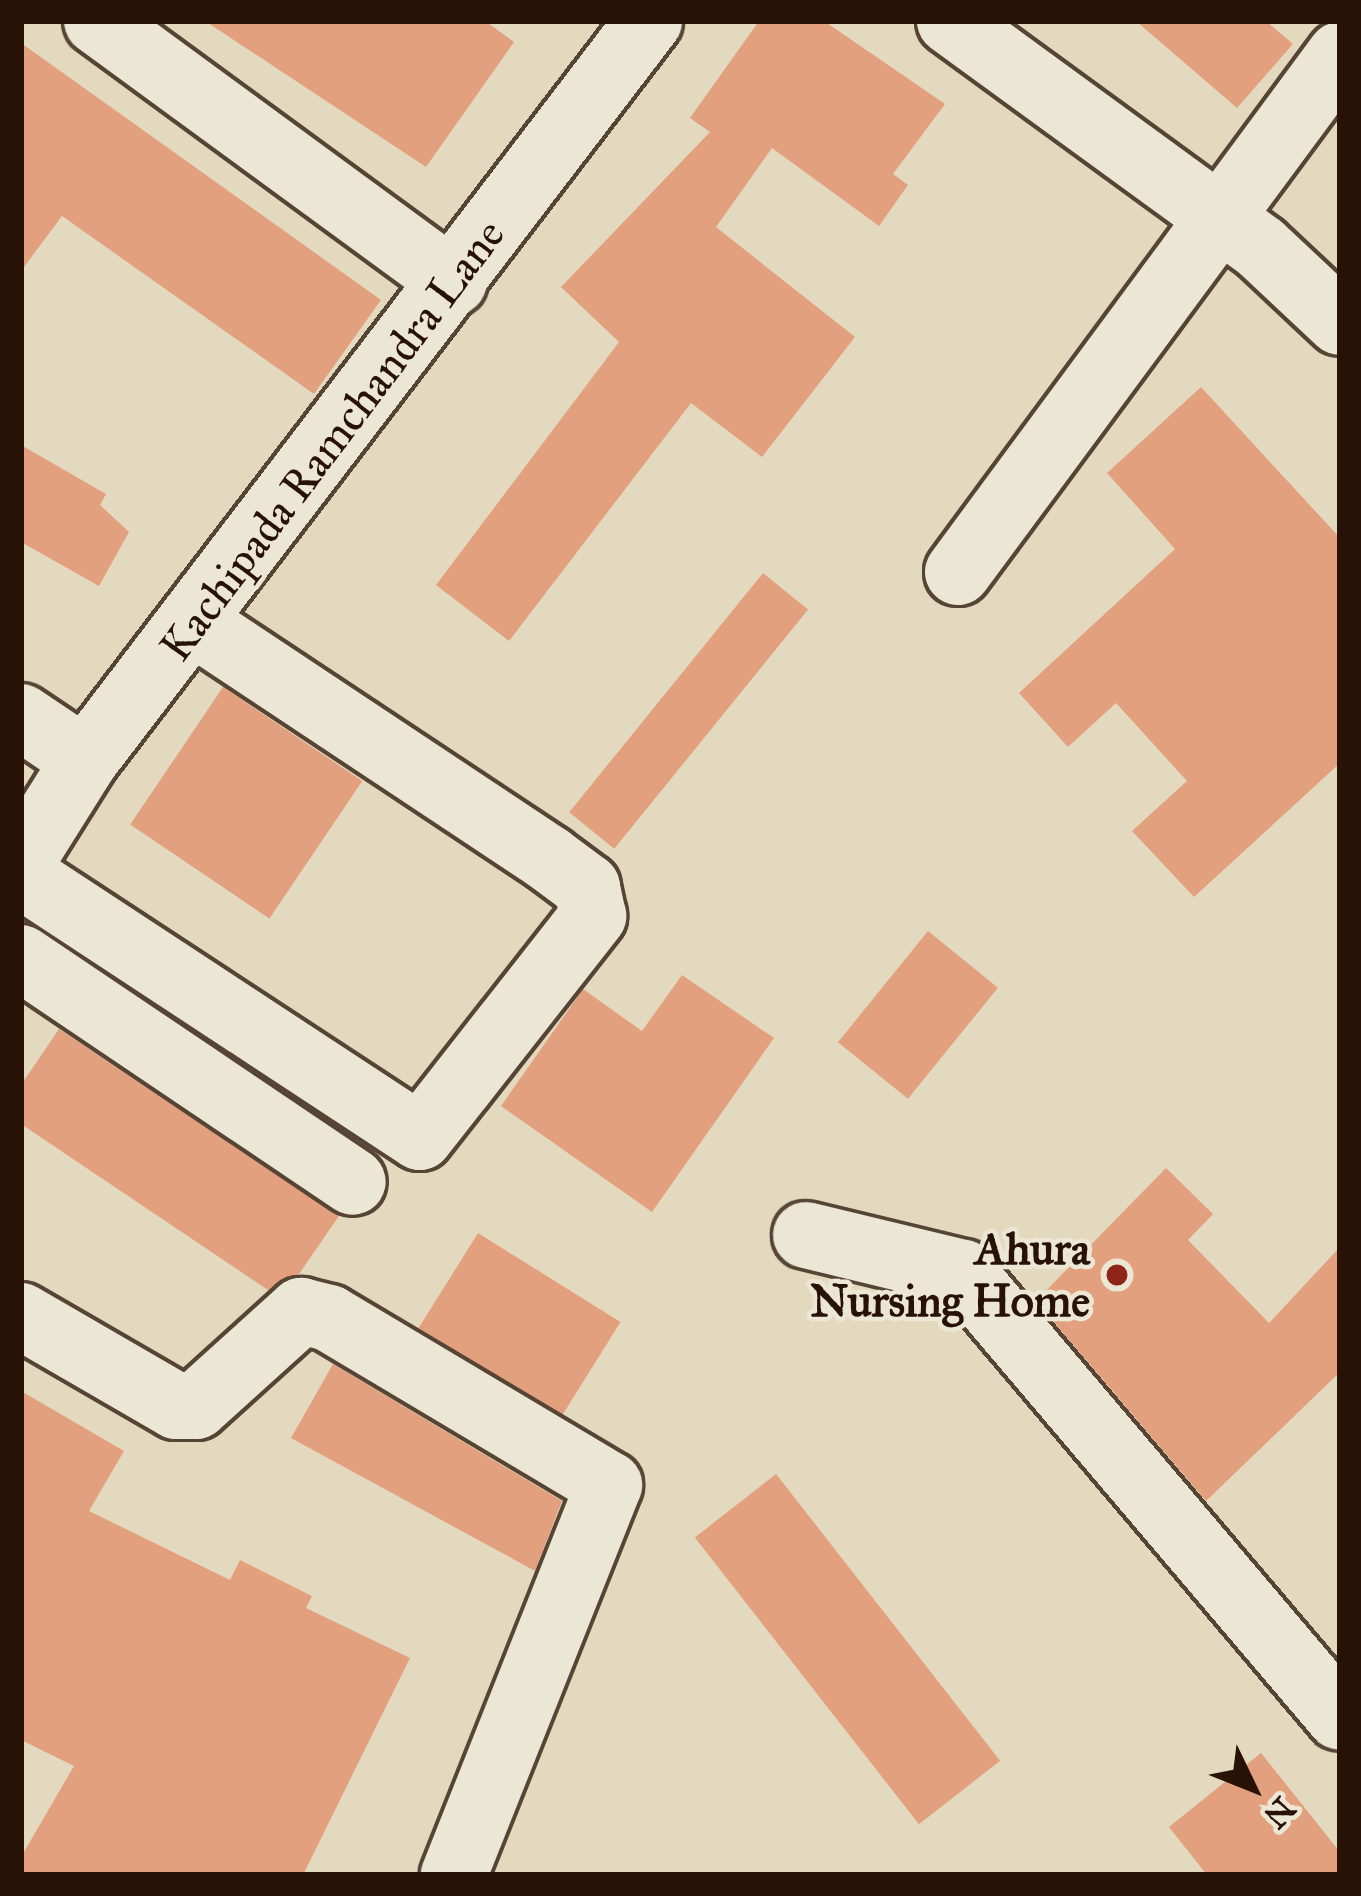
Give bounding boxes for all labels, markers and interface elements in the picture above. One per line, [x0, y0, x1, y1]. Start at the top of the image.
street label: Kachipada Ramchandra Lane [148, 208, 516, 672]
place label: Ahura Nursing Home [810, 1222, 1090, 1328]
marker: Ahura Nursing Home [1101, 1259, 1133, 1291]
north arrow [1193, 1728, 1313, 1848]
text: N [1255, 1789, 1304, 1836]

